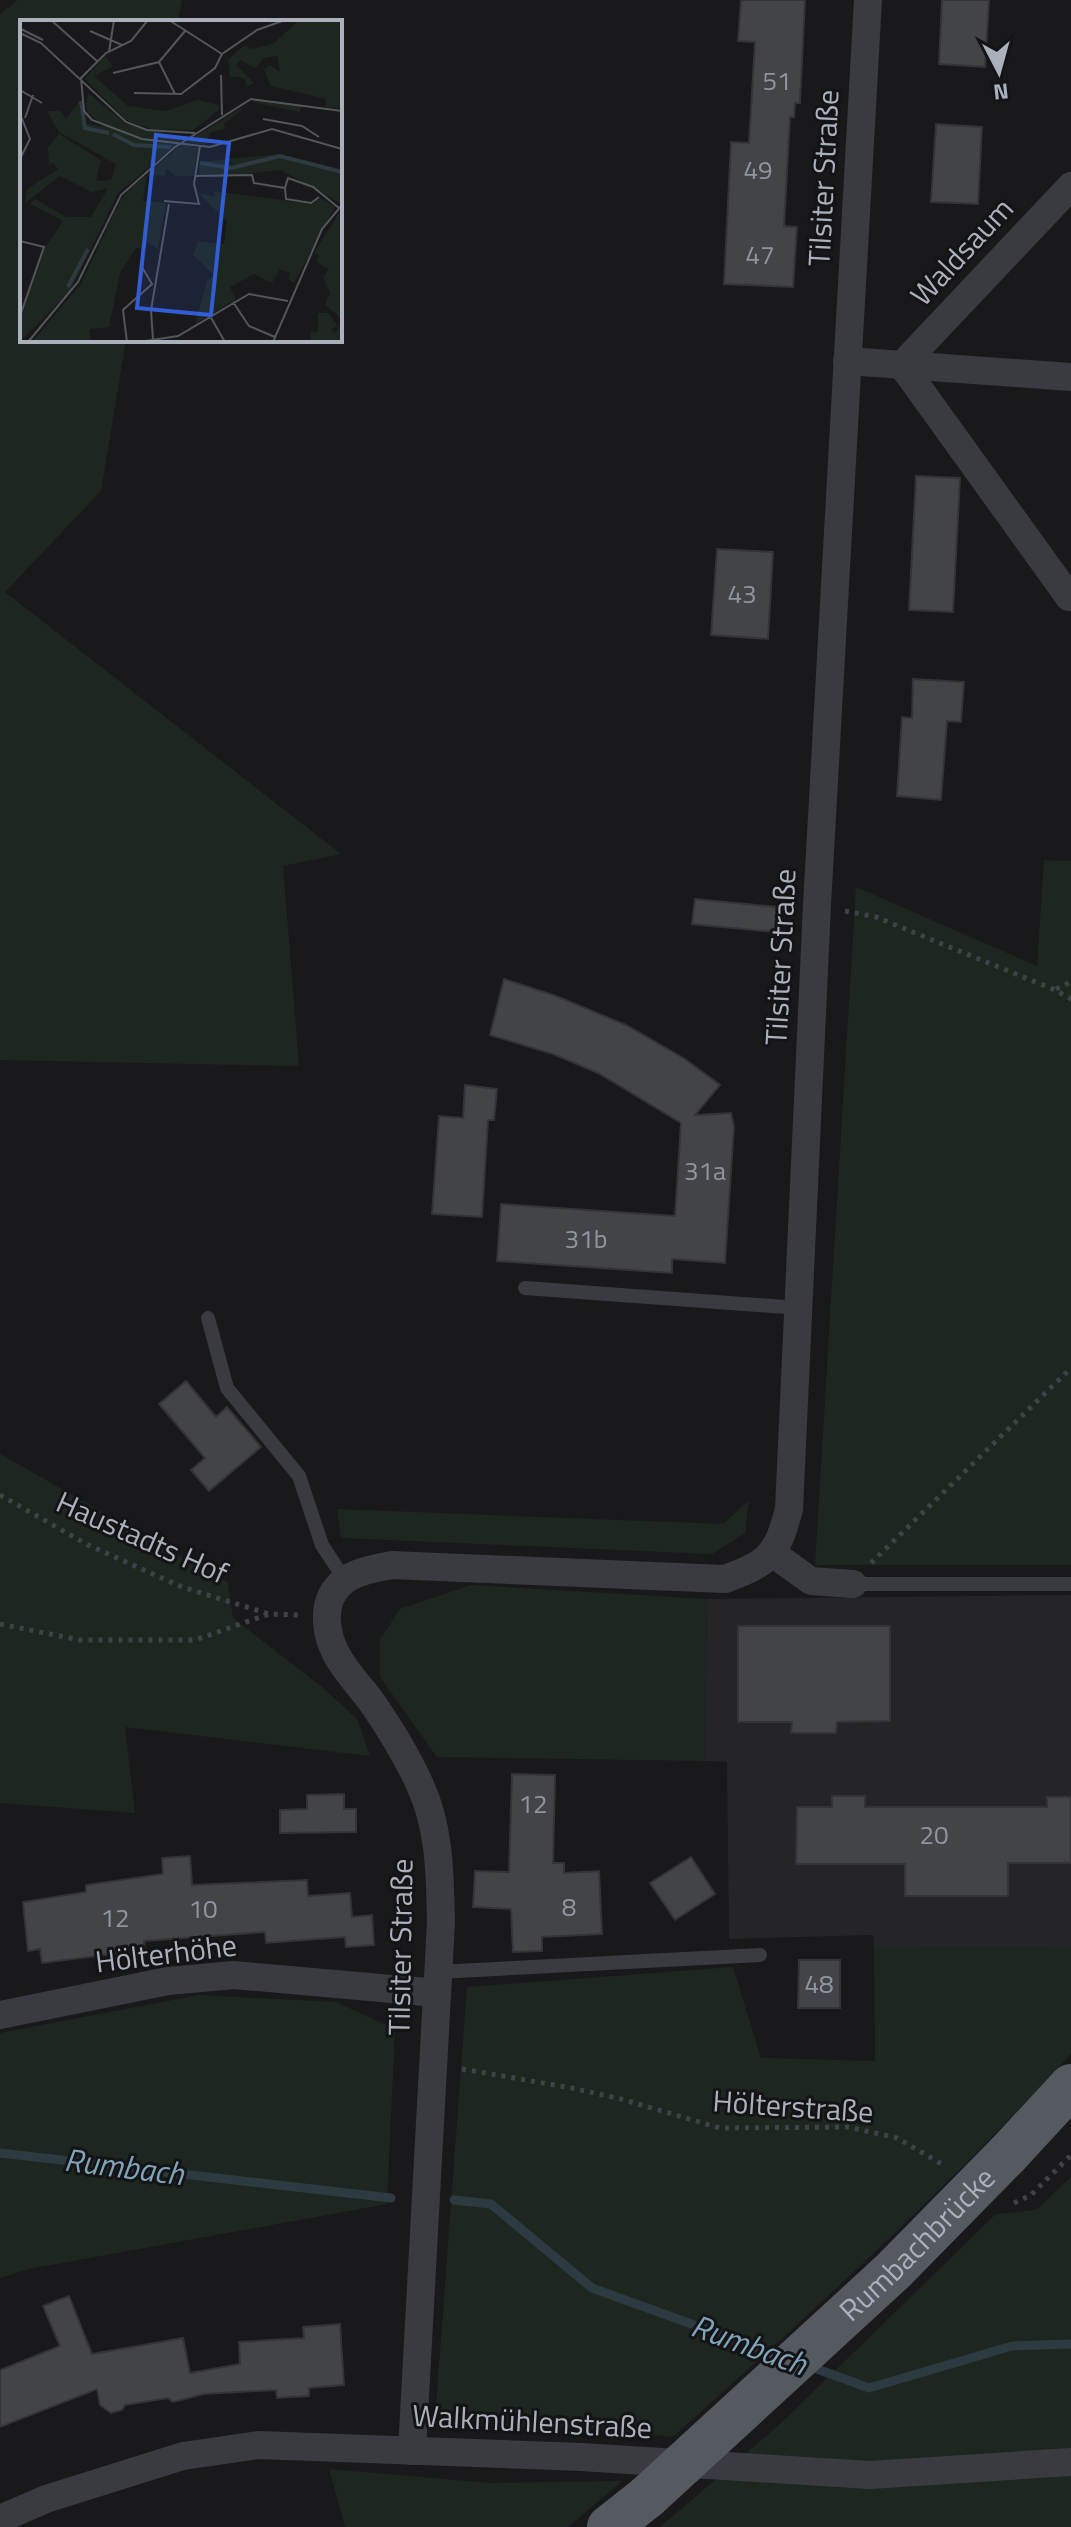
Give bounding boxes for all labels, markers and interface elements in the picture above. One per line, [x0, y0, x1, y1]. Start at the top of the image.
inset map [20, 20, 342, 342]
north arrow [959, 32, 1039, 112]
house number: 51 [762, 61, 792, 100]
text: N [992, 74, 1010, 110]
street label: Tilsiter Straße [795, 88, 851, 267]
house number: 49 [743, 150, 773, 189]
street label: Waldsaum [899, 187, 1024, 316]
house number: 47 [745, 235, 775, 274]
house number: 43 [727, 574, 757, 613]
street label: Tilsiter Straße [752, 867, 808, 1046]
house number: 31a [684, 1151, 726, 1190]
house number: 31b [565, 1219, 607, 1258]
street label: Haustadts Hof [49, 1479, 236, 1595]
house number: 12 [518, 1784, 548, 1823]
house number: 20 [919, 1815, 949, 1854]
street label: Tilsiter Straße [375, 1858, 425, 2036]
house number: 8 [562, 1887, 576, 1926]
house number: 10 [188, 1889, 218, 1928]
house number: 12 [100, 1898, 130, 1937]
street label: Hölterhöhe [93, 1922, 239, 1984]
house number: 48 [804, 1964, 834, 2003]
street label: Hölterstraße [711, 2077, 875, 2135]
water label: Rumbach [62, 2135, 187, 2197]
street label: Rumbachbrücke [828, 2156, 1005, 2332]
water label: Rumbach [685, 2301, 815, 2387]
street label: Walkmühlenstraße [411, 2392, 653, 2450]

